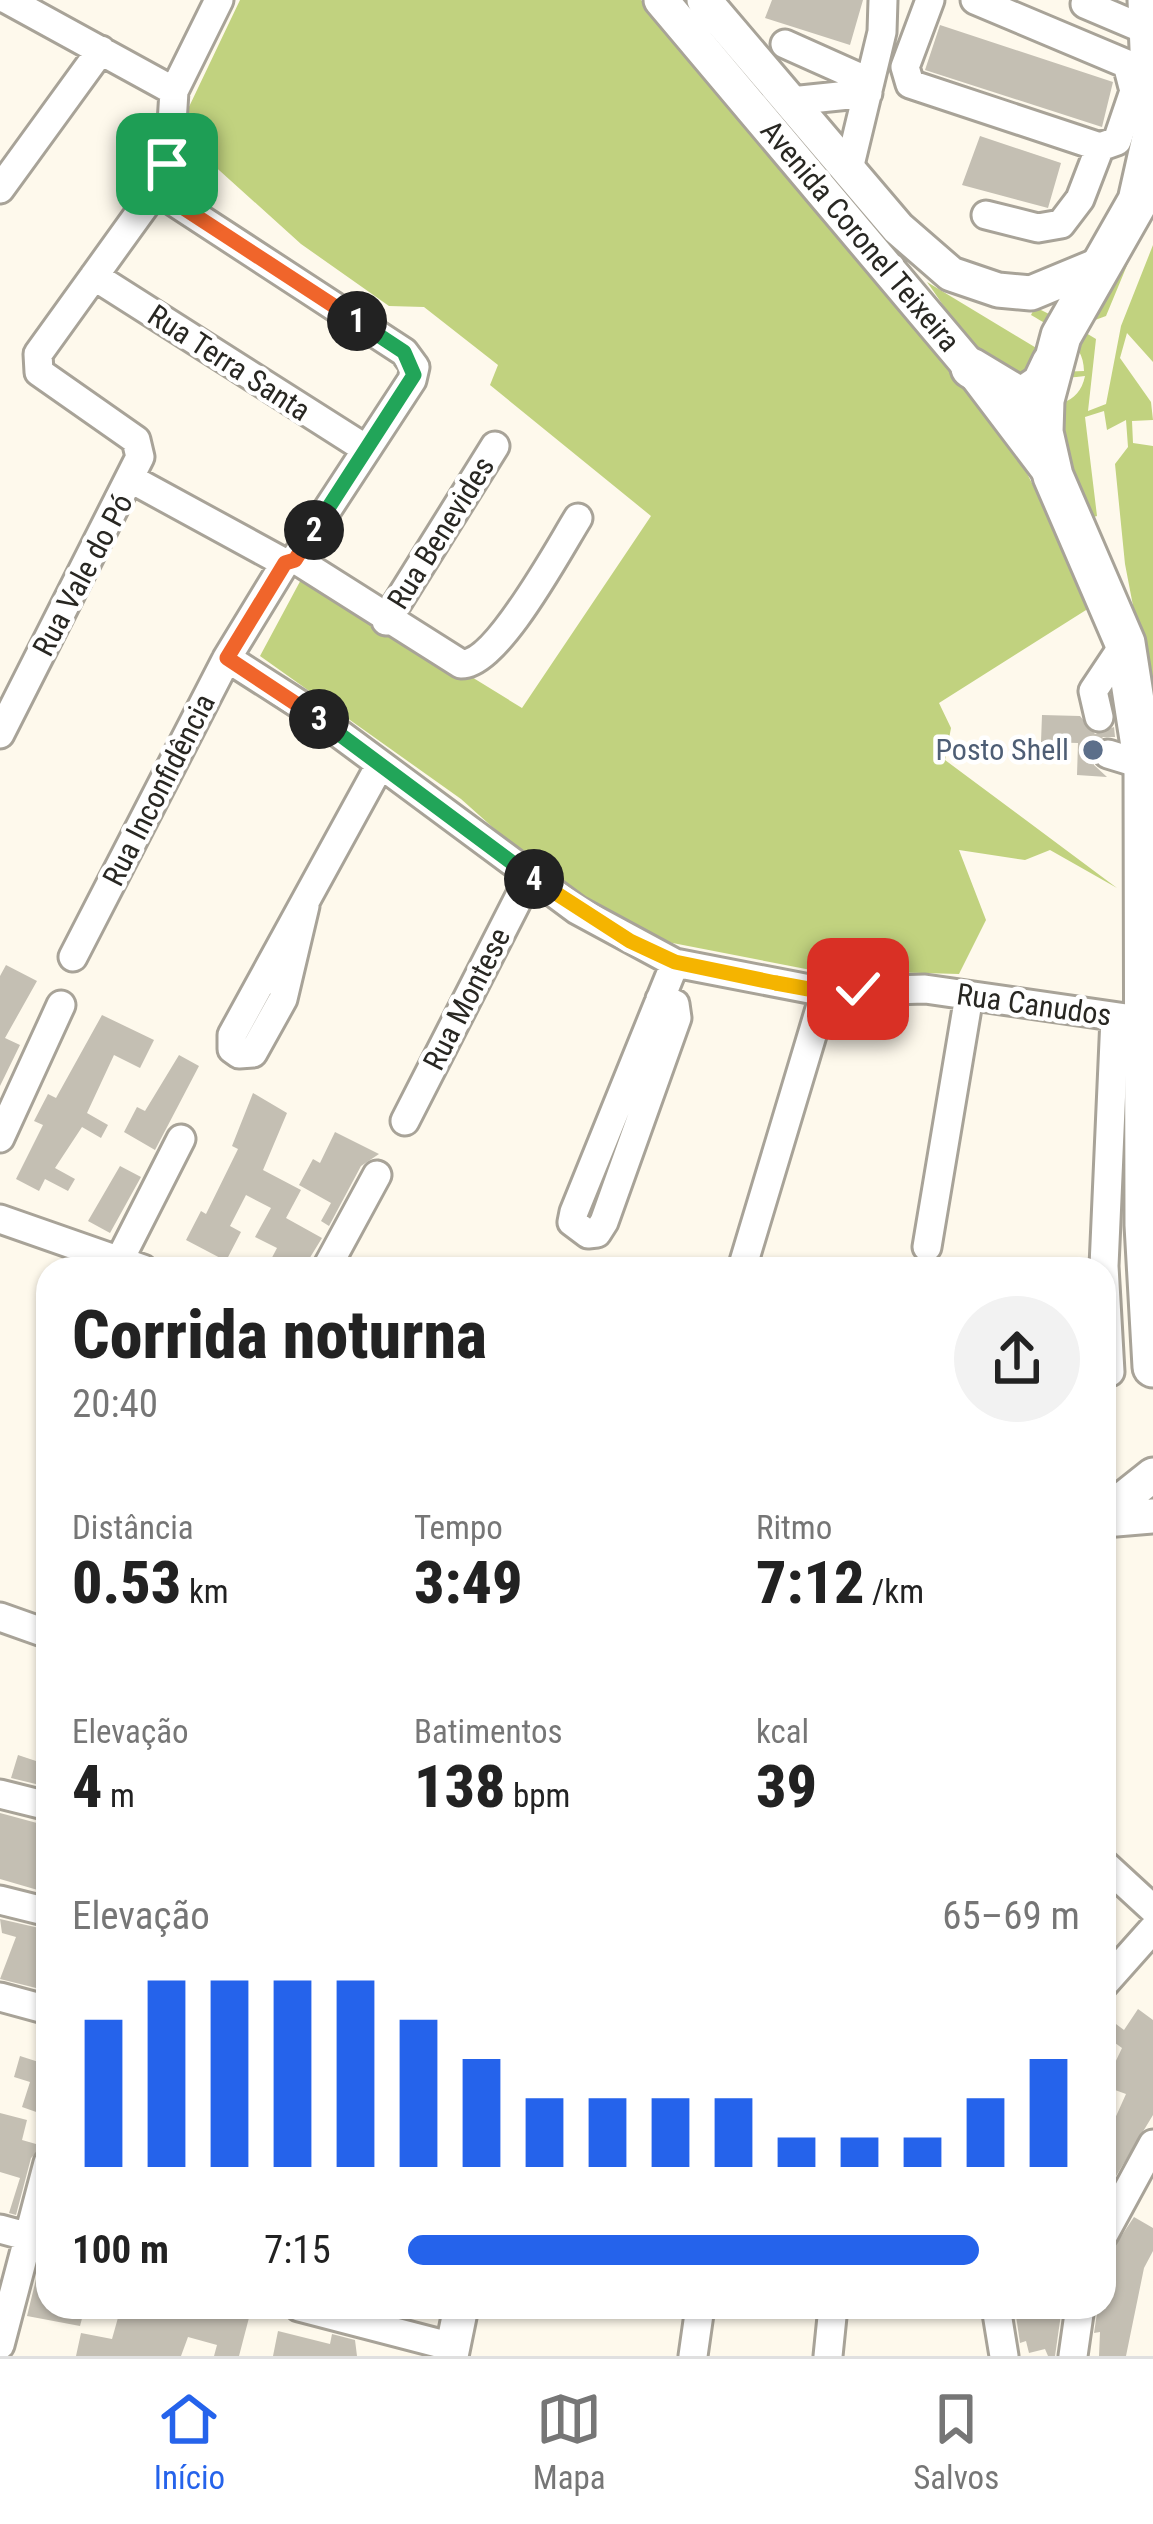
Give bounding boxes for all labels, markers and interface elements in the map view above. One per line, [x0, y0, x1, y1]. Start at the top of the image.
pin [116, 113, 218, 215]
street label: Avenida Coronel Teixeira [754, 113, 967, 358]
icon: arrive [134, 131, 200, 197]
pin: 1 [327, 291, 387, 351]
street label: Rua Terra Santa [142, 297, 317, 428]
text: 1 [349, 301, 365, 340]
street label: Rua Benevides [380, 450, 501, 615]
street label: Rua Vale do Pó [25, 488, 140, 662]
pin: 2 [284, 500, 344, 560]
text: 2 [306, 510, 322, 549]
street label: Rua Inconfidência [95, 688, 222, 891]
pin: 3 [289, 689, 349, 749]
text: 3 [311, 699, 327, 738]
place label: Posto Shell [935, 732, 1069, 767]
marker: Posto Shell [1080, 737, 1106, 763]
pin: 4 [504, 849, 564, 909]
text: 4 [526, 859, 542, 898]
street label: Rua Montese [416, 922, 517, 1076]
pin [807, 938, 909, 1040]
icon: check [825, 956, 891, 1022]
street label: Rua Canudos [955, 976, 1114, 1033]
button: share [954, 1296, 1080, 1422]
text: Corrida noturna [72, 1297, 487, 1374]
text: 20:40 [72, 1381, 158, 1427]
text: Distância [72, 1508, 194, 1547]
text: Tempo [414, 1508, 503, 1547]
text: Ritmo [756, 1508, 832, 1547]
text: 0.53 [72, 1547, 181, 1618]
text: 3:49 [414, 1547, 522, 1618]
text: 7:12 [756, 1547, 864, 1618]
text: km [181, 1572, 229, 1611]
text: /km [864, 1572, 924, 1611]
text: Elevação [72, 1712, 189, 1751]
text: Batimentos [414, 1712, 563, 1751]
text: kcal [756, 1712, 809, 1751]
text: 4 [72, 1751, 103, 1822]
text: 138 [414, 1751, 506, 1822]
text: 39 [756, 1751, 817, 1822]
text: m [103, 1776, 135, 1815]
text: bpm [506, 1776, 570, 1815]
text: Elevação [72, 1893, 210, 1939]
text: 65–69 m [942, 1893, 1080, 1939]
text: 100 m [72, 2227, 169, 2273]
text: 7:15 [264, 2227, 331, 2273]
tab: Início [154, 2386, 225, 2497]
tab: Mapa [533, 2386, 606, 2497]
tab: Salvos [913, 2386, 999, 2497]

